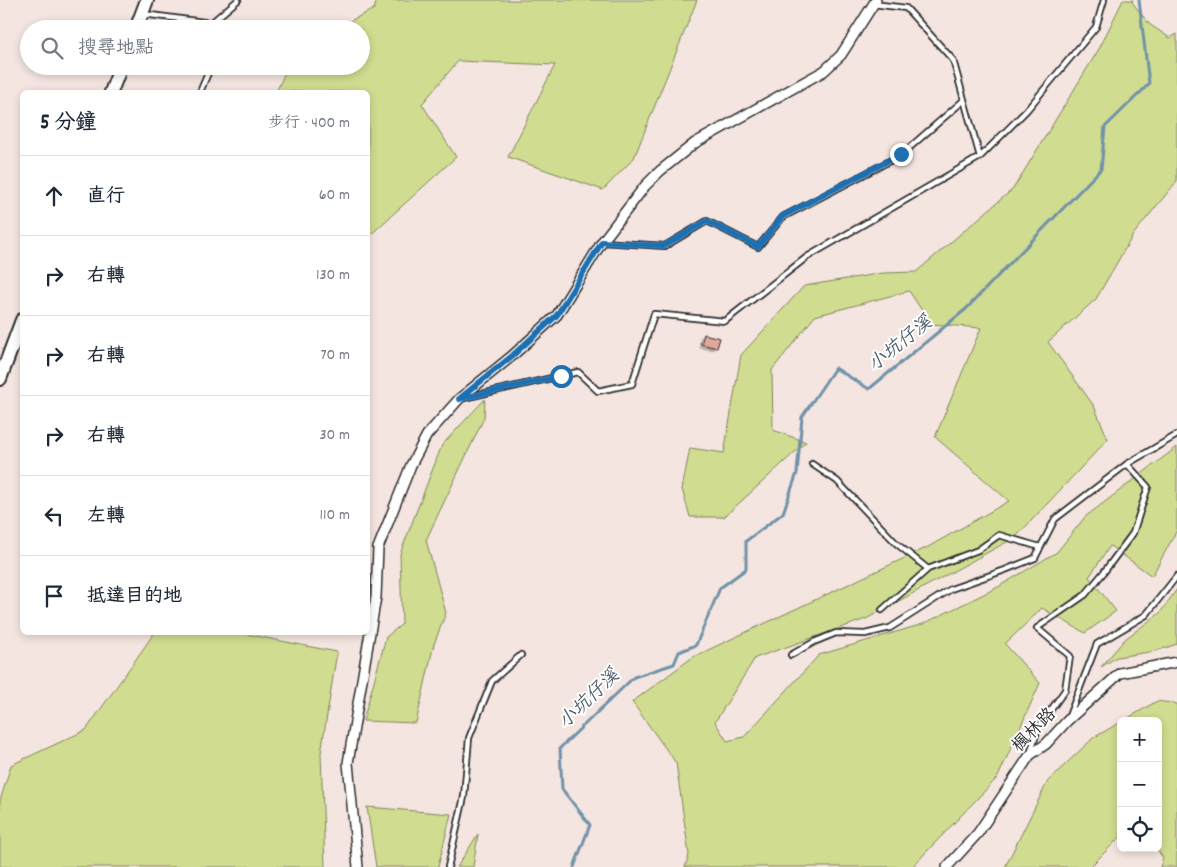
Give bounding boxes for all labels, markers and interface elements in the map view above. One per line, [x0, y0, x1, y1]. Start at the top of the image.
search box [20, 20, 370, 75]
icon: search [38, 34, 66, 62]
text: 搜尋地點 [78, 36, 154, 63]
text: 5 分鐘 [40, 109, 97, 139]
text: 步行 · 400 m [268, 112, 350, 135]
route end [890, 143, 913, 166]
icon: ahead [40, 182, 68, 210]
text: 直行 [87, 184, 125, 211]
text: 60 m [319, 184, 350, 207]
icon: right [40, 262, 68, 290]
text: 右轉 [87, 264, 125, 291]
text: 130 m [316, 264, 350, 287]
water label: 小坑仔溪 [863, 310, 940, 379]
icon: right [40, 342, 68, 370]
text: 右轉 [87, 344, 125, 371]
text: 70 m [320, 344, 350, 367]
route start [550, 365, 573, 388]
icon: right [40, 422, 68, 450]
text: 右轉 [87, 424, 125, 451]
text: 30 m [320, 424, 350, 447]
icon: left [40, 502, 68, 530]
text: 左轉 [87, 504, 125, 531]
text: 110 m [320, 504, 350, 527]
icon: arrive [40, 582, 68, 610]
text: 抵達目的地 [87, 584, 182, 611]
water label: 小坑仔溪 [553, 663, 627, 736]
street label: 楓林路 [1007, 703, 1063, 759]
map controls [1117, 717, 1162, 852]
button: + [1117, 717, 1162, 762]
button: − [1117, 762, 1162, 807]
button: locate [1117, 807, 1162, 852]

